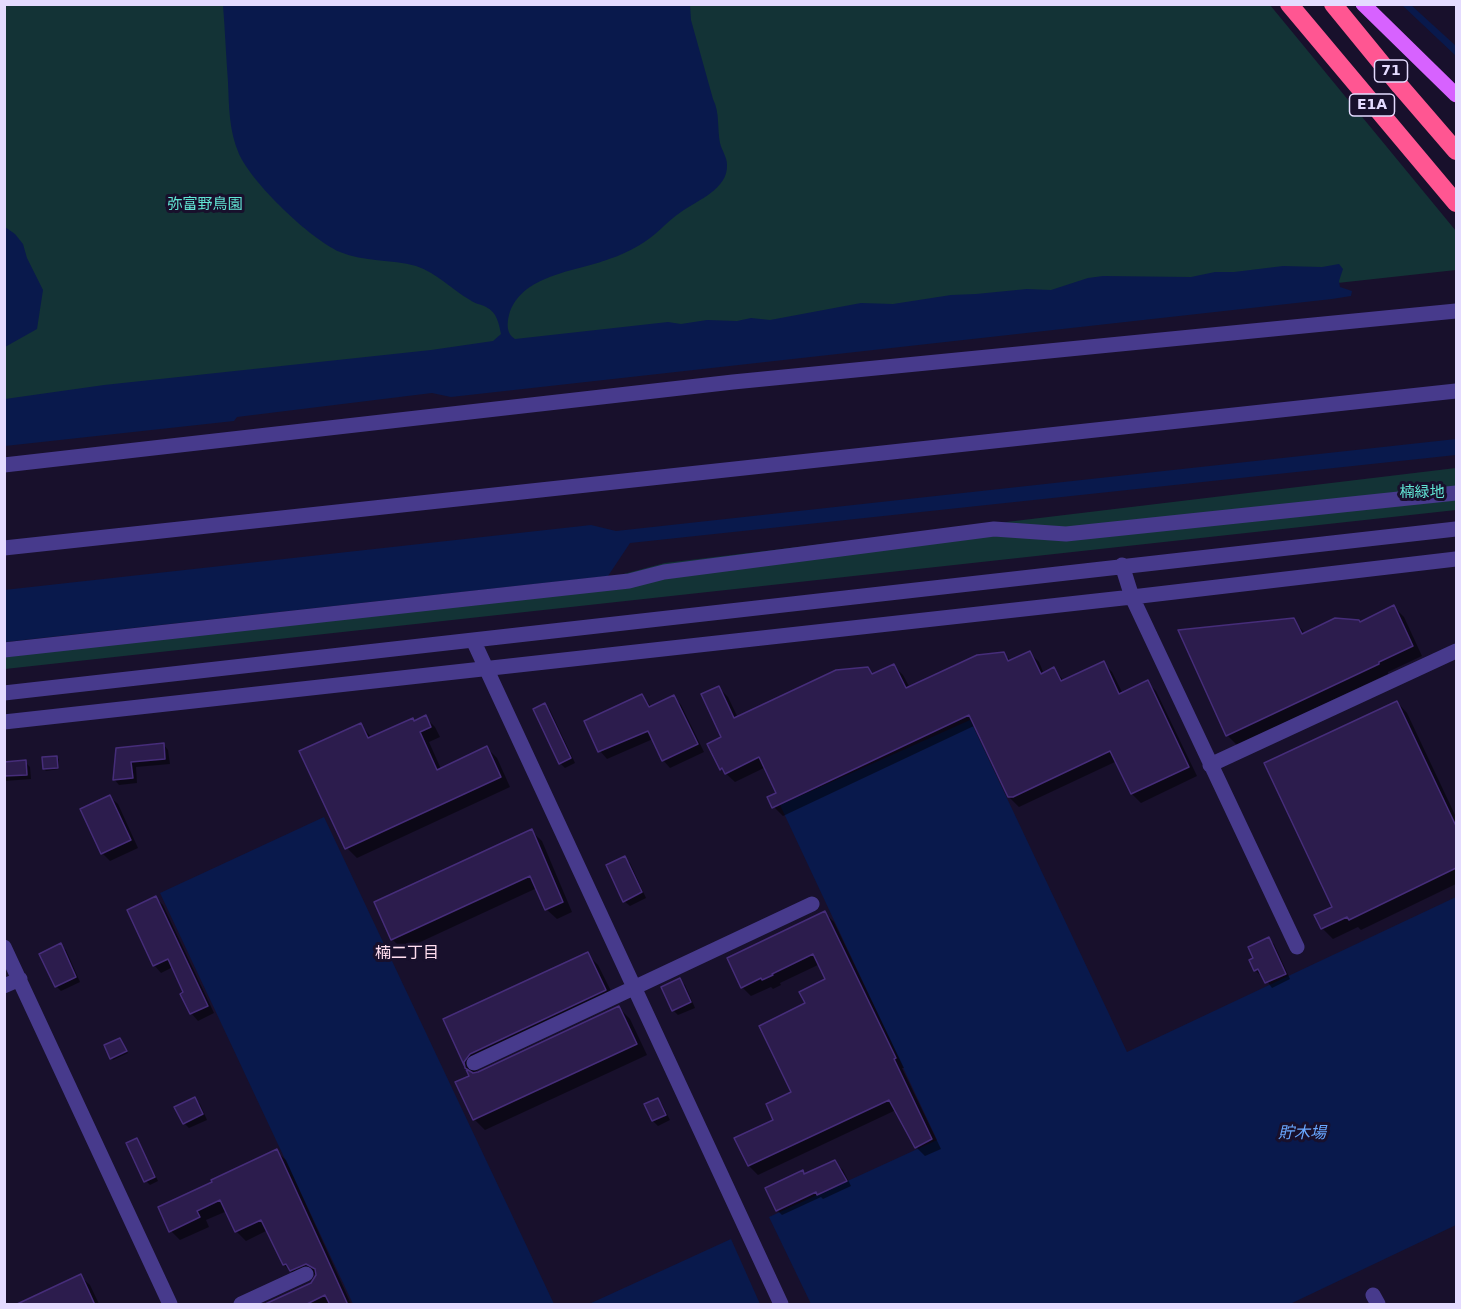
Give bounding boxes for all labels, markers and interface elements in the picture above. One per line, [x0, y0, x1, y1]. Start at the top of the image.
road number: 71 [1374, 60, 1408, 82]
road number: E1A [1350, 94, 1394, 116]
park label: 弥富野鳥園 [168, 196, 242, 214]
park label: 楠緑地 [1400, 484, 1444, 502]
district label: 楠二丁目 [375, 944, 439, 964]
water label: 貯木場 [1278, 1124, 1326, 1144]

